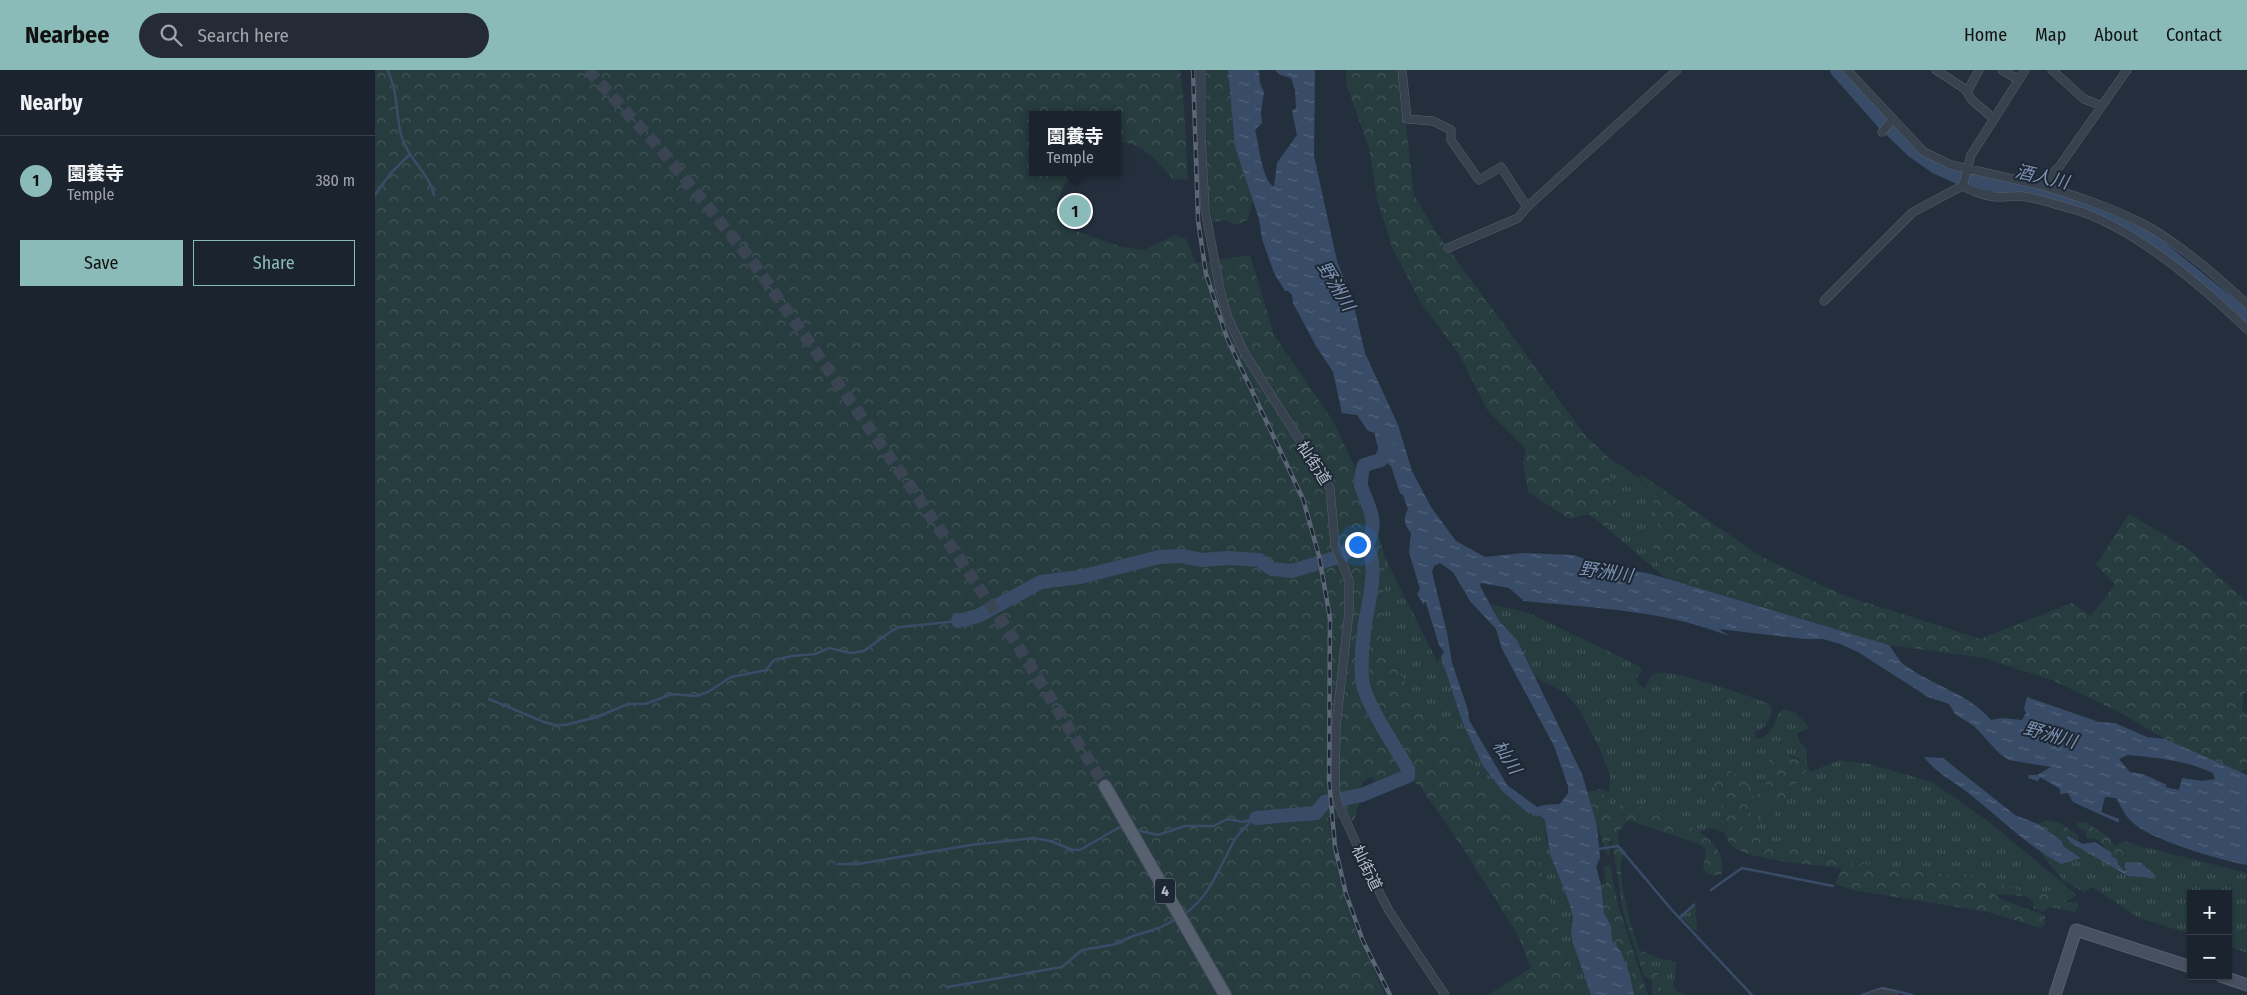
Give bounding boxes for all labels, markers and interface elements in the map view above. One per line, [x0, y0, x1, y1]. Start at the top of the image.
search box [139, 13, 489, 58]
text: Nearbee [25, 21, 109, 49]
icon: search [157, 21, 185, 49]
text: Search here [197, 24, 289, 47]
text: Home [1964, 24, 2007, 46]
text: Map [2035, 24, 2066, 46]
text: About [2094, 24, 2138, 46]
text: Contact [2166, 24, 2222, 46]
text: Nearby [20, 90, 82, 116]
popup [1029, 111, 1121, 176]
text: 園養寺 [1046, 125, 1104, 148]
text: Temple [1046, 148, 1094, 167]
water label: 酒人川 [2013, 160, 2073, 194]
text: 園養寺 [67, 162, 124, 185]
text: 1 [33, 171, 39, 190]
text: 380 m [315, 171, 355, 190]
text: Temple [67, 185, 114, 204]
pin: 1 [1059, 192, 1091, 230]
button: Save [20, 240, 183, 286]
button: Share [193, 240, 355, 286]
water label: 野洲川 [1313, 257, 1360, 317]
street label: 杣街道 [1293, 438, 1335, 488]
your location [1345, 532, 1371, 558]
water label: 野洲川 [1578, 557, 1636, 587]
water label: 野洲川 [2021, 717, 2081, 754]
water label: 杣川 [1488, 736, 1527, 780]
street label: 杣街道 [1348, 842, 1386, 894]
road number: 4 [1155, 878, 1175, 904]
map controls [2187, 890, 2232, 980]
button: + [2187, 890, 2232, 935]
button: − [2187, 935, 2232, 980]

